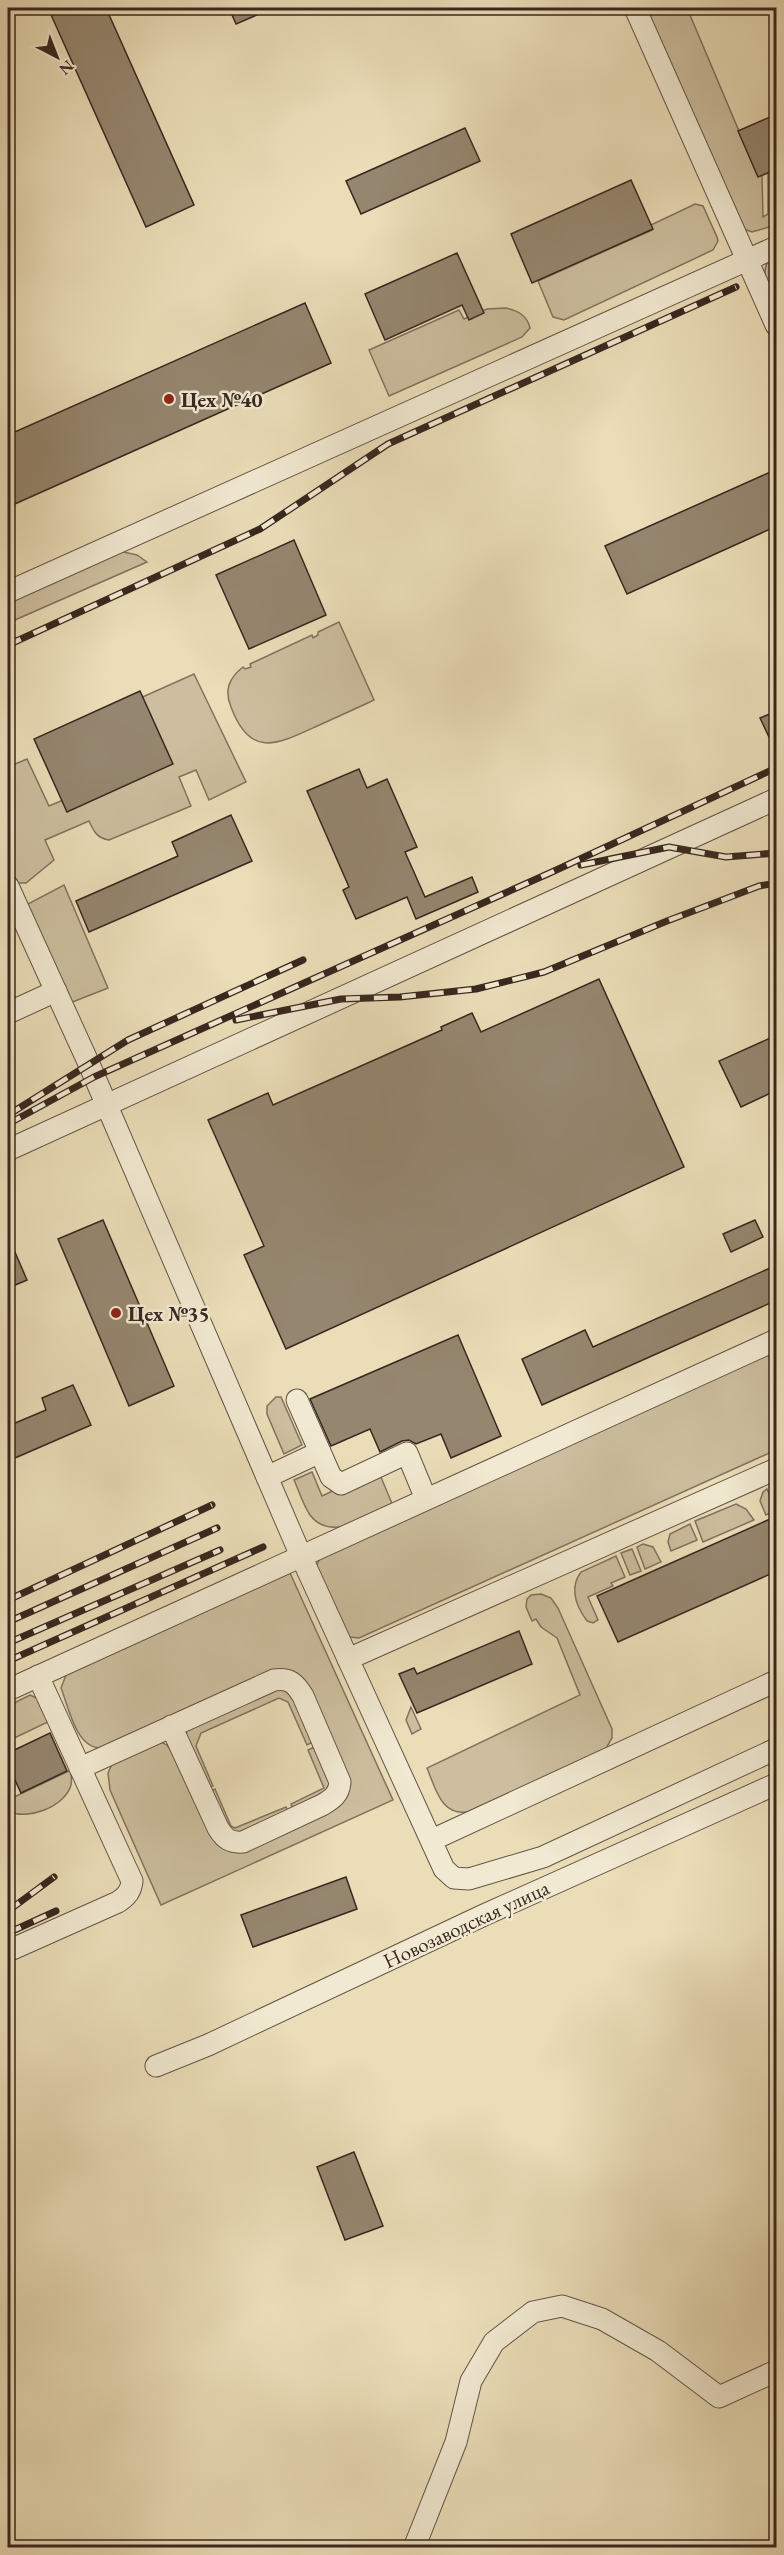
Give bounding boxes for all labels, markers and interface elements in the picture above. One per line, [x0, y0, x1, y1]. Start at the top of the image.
north arrow [27, 27, 87, 87]
text: N [55, 56, 79, 80]
place label: Цех №40 [181, 386, 263, 413]
marker: Цех №40 [162, 392, 176, 406]
place label: Цех №35 [128, 1300, 210, 1327]
marker: Цех №35 [109, 1306, 123, 1320]
street label: Новозаводская улица [379, 1873, 554, 1974]

